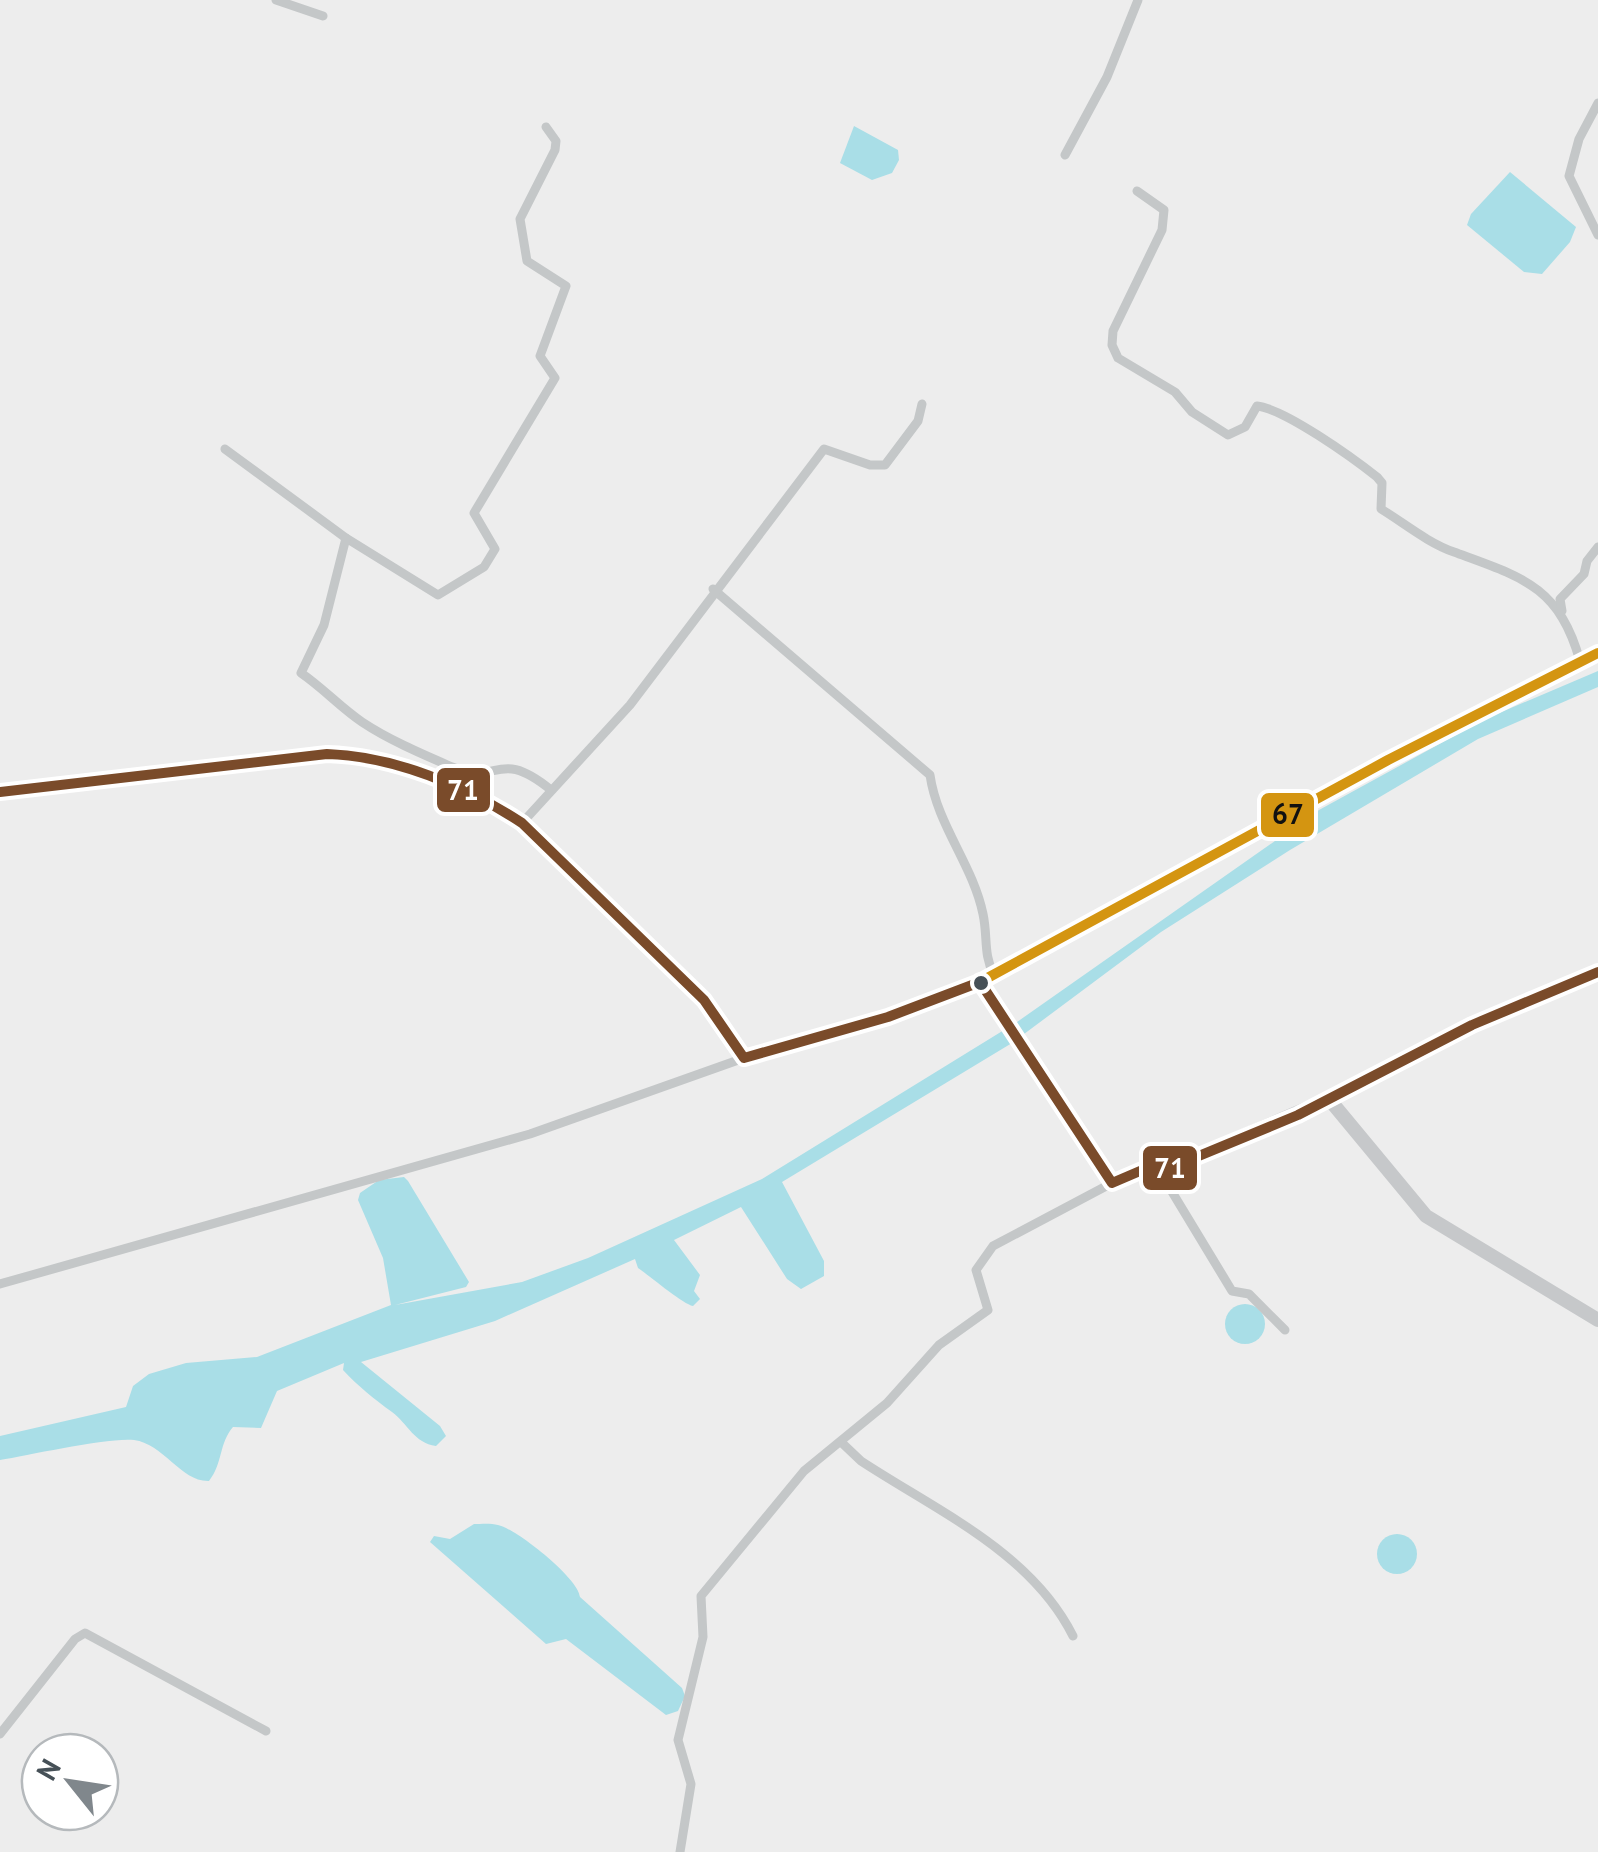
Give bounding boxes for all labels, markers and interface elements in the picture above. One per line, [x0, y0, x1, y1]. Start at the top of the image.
line badge: 71 [435, 766, 492, 814]
text: 71 [447, 771, 479, 808]
line badge: 67 [1259, 791, 1316, 839]
text: 67 [1272, 795, 1304, 832]
unlabelled marker [971, 973, 991, 993]
line badge: 71 [1141, 1144, 1199, 1192]
text: 71 [1154, 1149, 1186, 1186]
north arrow [20, 1732, 120, 1832]
text: N [27, 1752, 69, 1786]

